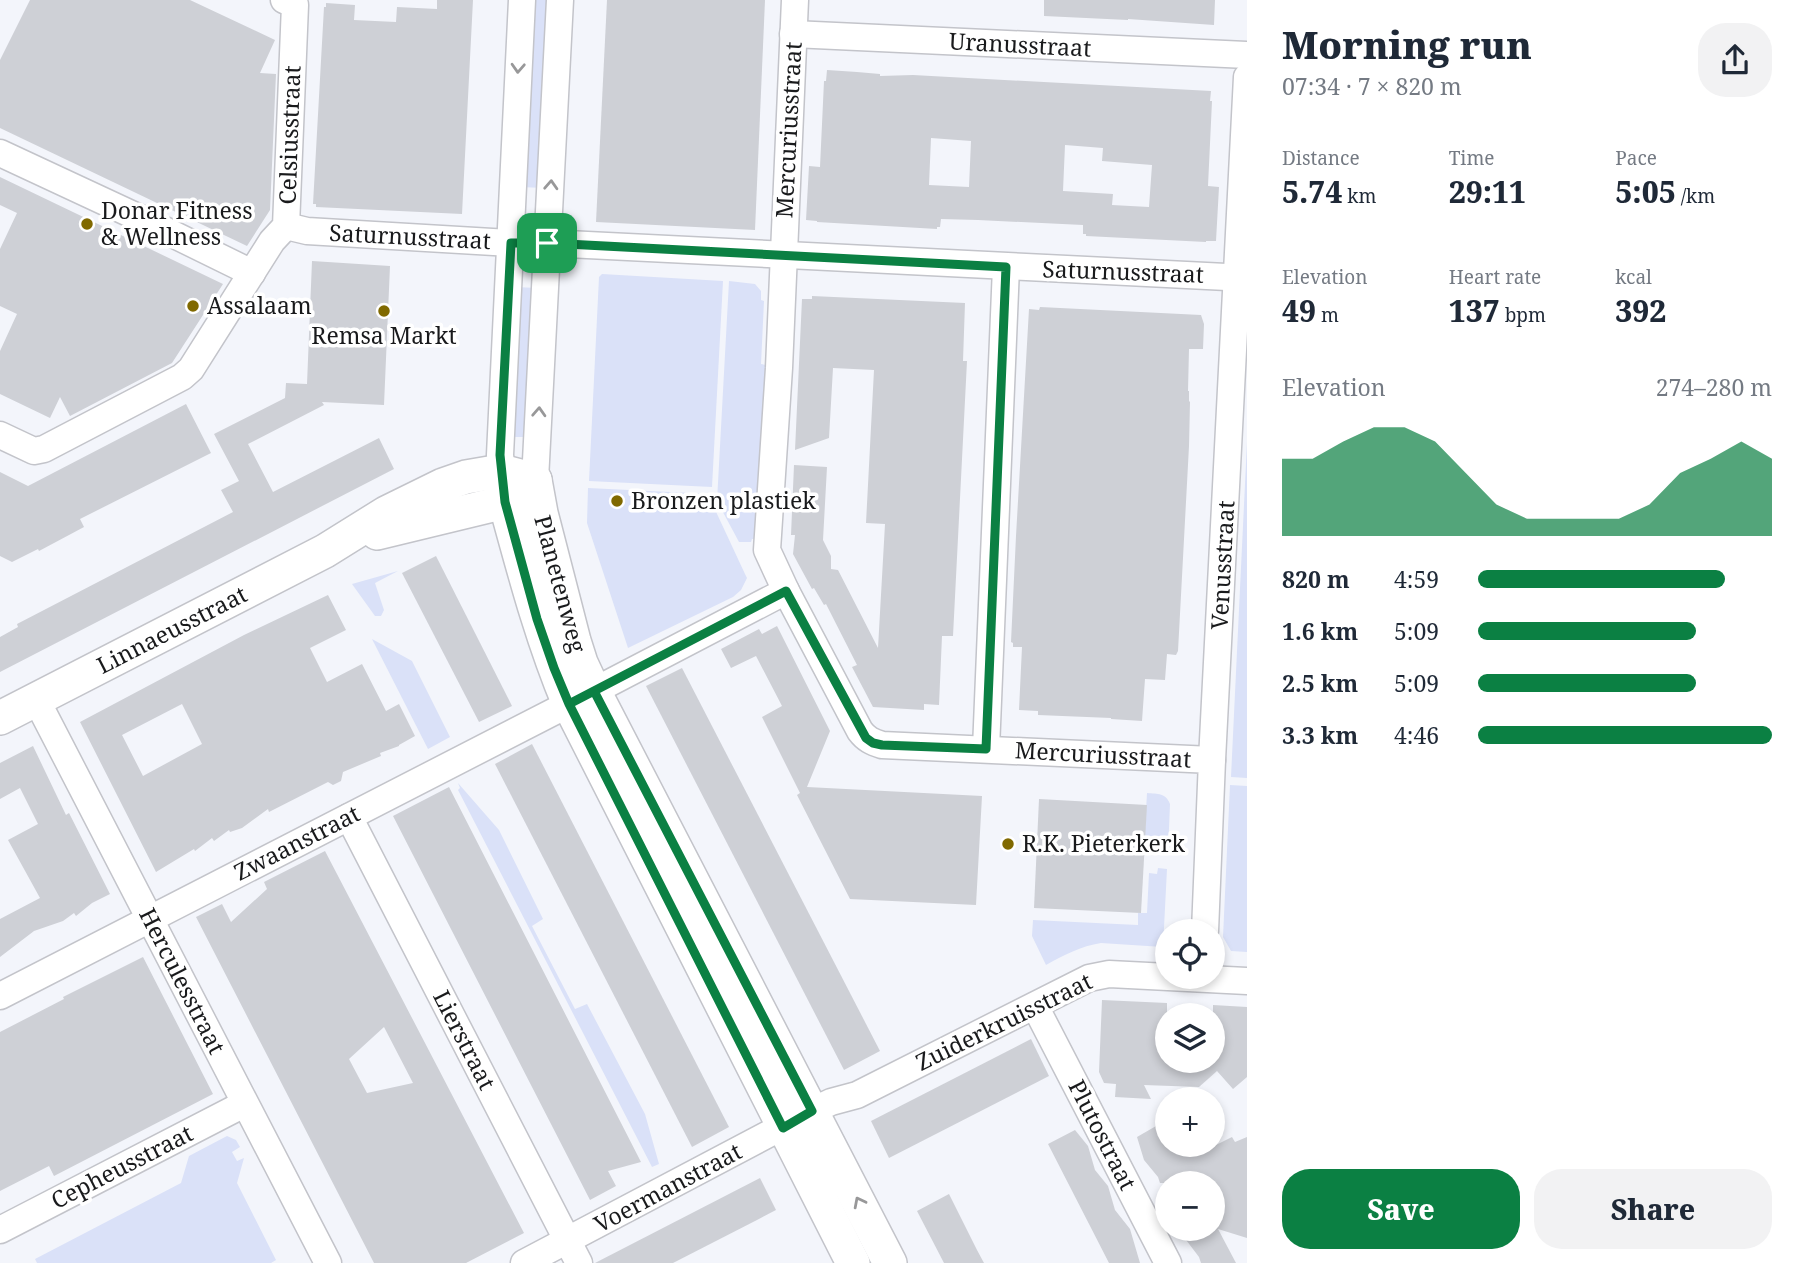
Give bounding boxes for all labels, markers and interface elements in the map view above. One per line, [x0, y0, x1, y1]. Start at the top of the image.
text: Morning run [1282, 18, 1532, 70]
button: share [1698, 23, 1772, 97]
street label: Uranusstraat [948, 24, 1092, 64]
street label: Mercuriusstraat [767, 41, 809, 219]
one-way arrow [511, 63, 526, 74]
street label: Celsiusstraat [271, 65, 307, 205]
text: 07:34 · 7 × 820 m [1282, 70, 1462, 102]
text: Distance [1282, 145, 1360, 171]
text: Time [1449, 145, 1495, 171]
text: Pace [1615, 145, 1657, 171]
text: 5.74 [1282, 171, 1342, 212]
text: 29:11 [1449, 171, 1526, 212]
text: 5:05 [1615, 171, 1676, 212]
one-way arrow [543, 179, 558, 190]
text: km [1342, 183, 1376, 209]
text: /km [1676, 183, 1715, 209]
place label: Donar Fitness & Wellness [101, 194, 253, 252]
pin [517, 213, 577, 273]
marker: Donar Fitness & Wellness [79, 216, 95, 232]
street label: Saturnusstraat [328, 216, 492, 256]
icon: arrive [528, 224, 566, 262]
street label: Saturnusstraat [1042, 252, 1204, 290]
text: Elevation [1282, 264, 1368, 290]
text: Heart rate [1449, 264, 1541, 290]
text: kcal [1615, 264, 1652, 290]
place label: Assalaam [207, 289, 312, 321]
text: 49 [1282, 290, 1316, 331]
text: 137 [1449, 290, 1500, 331]
text: 392 [1615, 290, 1666, 331]
marker: Assalaam [185, 298, 201, 314]
text: m [1316, 302, 1339, 328]
text: bpm [1500, 302, 1546, 328]
marker: Remsa Markt [376, 303, 392, 319]
place label: Remsa Markt [311, 319, 457, 351]
text: Elevation [1282, 371, 1386, 403]
text: 274–280 m [1656, 371, 1772, 403]
one-way arrow [532, 407, 547, 418]
place label: Bronzen plastiek [631, 484, 816, 516]
marker: Bronzen plastiek [609, 493, 625, 509]
street label: Venusstraat [1203, 500, 1241, 630]
street label: Planetenweg [527, 512, 595, 657]
text: 820 m [1282, 563, 1350, 595]
text: 4:59 [1394, 563, 1439, 595]
street label: Linnaeusstraat [91, 578, 252, 681]
text: 1.6 km [1282, 615, 1358, 647]
text: 5:09 [1394, 615, 1439, 647]
text: 2.5 km [1282, 667, 1358, 699]
text: 5:09 [1394, 667, 1439, 699]
text: 3.3 km [1282, 719, 1358, 751]
text: 4:46 [1394, 719, 1439, 751]
street label: Mercuriusstraat [1014, 733, 1192, 775]
street label: Zwaanstraat [228, 797, 365, 887]
place label: R.K. Pieterkerk [1022, 827, 1186, 859]
marker: R.K. Pieterkerk [1000, 836, 1016, 852]
street label: Herculesstraat [132, 902, 233, 1059]
map controls [1155, 919, 1225, 1241]
button: locate [1155, 919, 1225, 989]
street label: Zuiderkruisstraat [910, 965, 1097, 1078]
street label: Lierstraat [426, 984, 504, 1095]
button: layers [1155, 1003, 1225, 1073]
street label: Plutostraat [1061, 1074, 1144, 1195]
button: + [1155, 1087, 1225, 1157]
street label: Cepheusstraat [45, 1117, 198, 1216]
street label: Voermanstraat [588, 1135, 747, 1239]
button: Save [1282, 1169, 1520, 1249]
button: Share [1534, 1169, 1772, 1249]
button: − [1155, 1171, 1225, 1241]
one-way arrow [853, 1197, 867, 1209]

